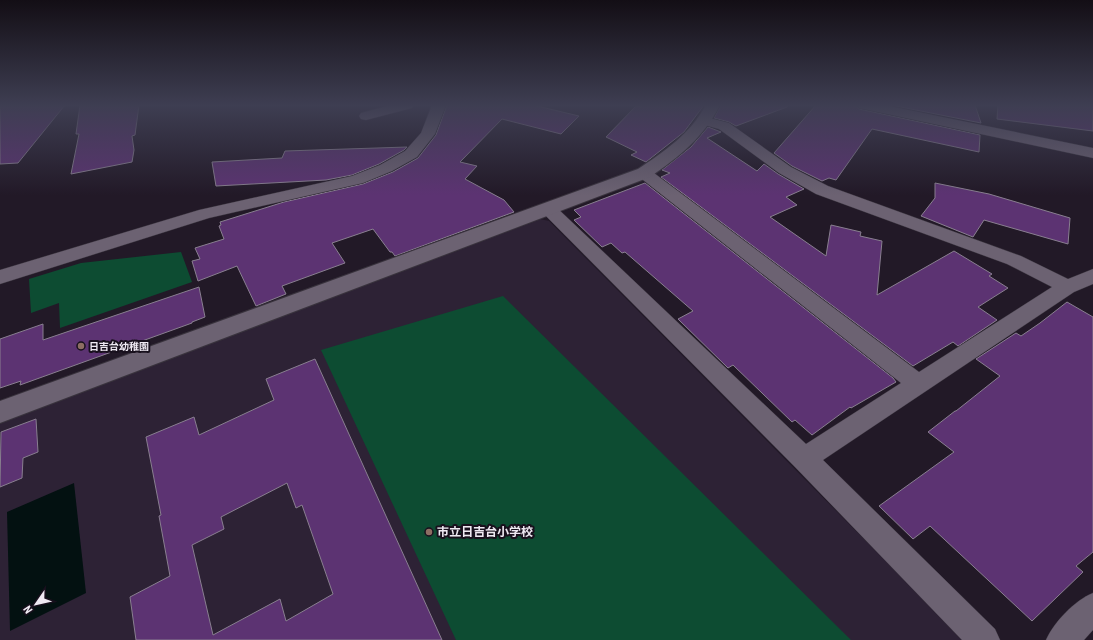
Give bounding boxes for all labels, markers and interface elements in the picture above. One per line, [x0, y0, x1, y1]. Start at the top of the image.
marker: 日吉台幼稚園 [76, 341, 86, 351]
place label: 日吉台幼稚園 [89, 341, 149, 352]
place label: 市立日吉台小学校 [437, 525, 533, 539]
marker: 市立日吉台小学校 [424, 527, 434, 537]
north arrow [16, 584, 56, 624]
text: N [21, 603, 35, 616]

